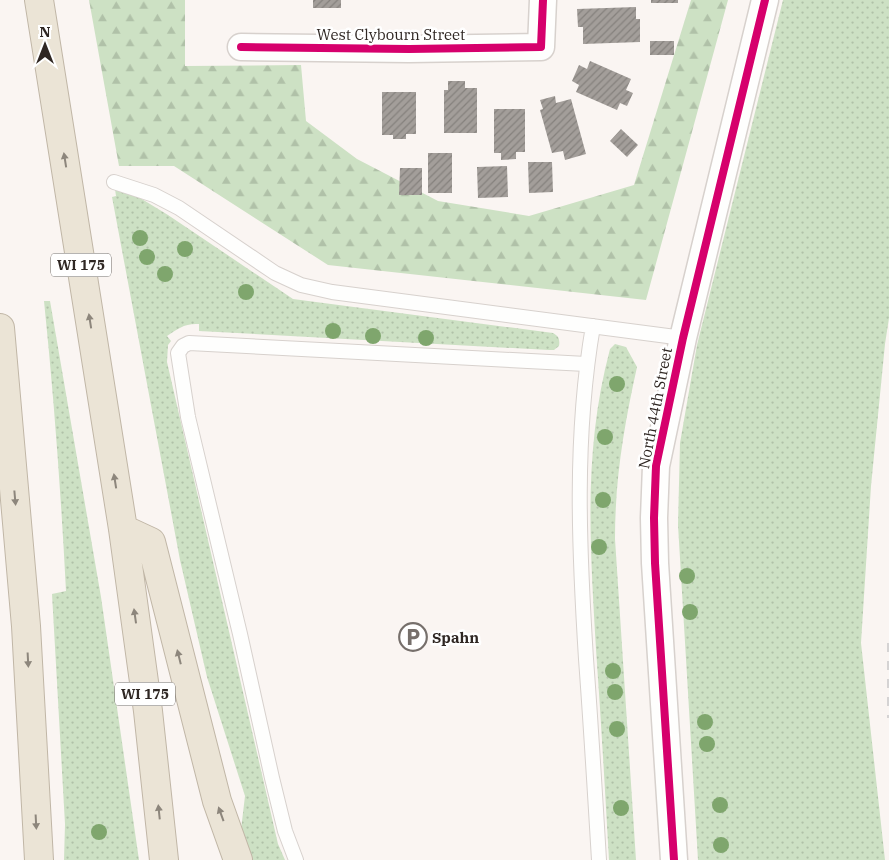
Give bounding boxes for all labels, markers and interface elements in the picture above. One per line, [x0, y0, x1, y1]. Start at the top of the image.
north arrow [20, 20, 70, 70]
text: N [39, 23, 51, 41]
street label: West Clybourn Street [317, 25, 465, 44]
one-way arrow [60, 152, 68, 168]
road number: WI 175 [51, 254, 111, 276]
one-way arrow [86, 312, 94, 328]
street label: North 44th Street [634, 346, 676, 470]
one-way arrow [111, 473, 119, 489]
one-way arrow [11, 490, 19, 506]
one-way arrow [130, 607, 138, 623]
parking icon: Spahn [398, 622, 428, 652]
place label: Spahn [432, 628, 479, 647]
one-way arrow [175, 650, 183, 665]
one-way arrow [24, 652, 32, 668]
road number: WI 175 [115, 682, 175, 706]
one-way arrow [155, 803, 163, 819]
one-way arrow [217, 806, 225, 821]
one-way arrow [33, 814, 41, 830]

